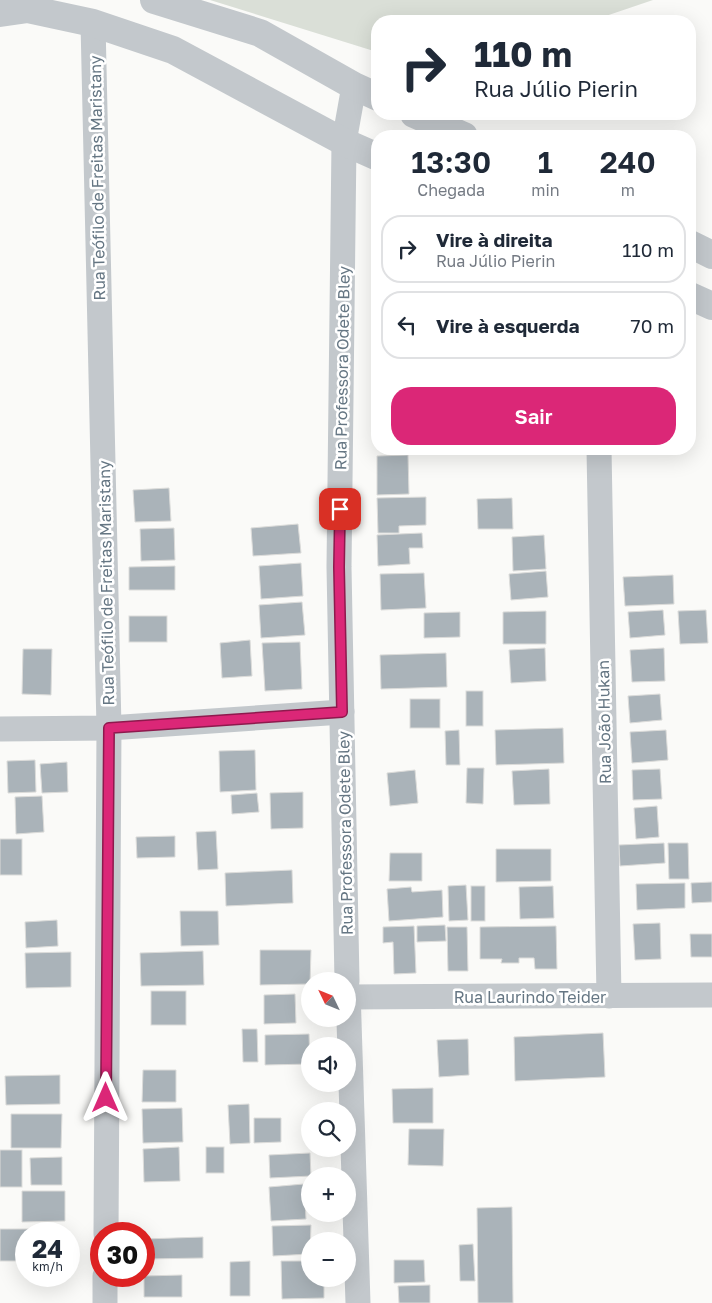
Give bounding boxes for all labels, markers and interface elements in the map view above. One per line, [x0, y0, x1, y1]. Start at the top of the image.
text: 110 m [474, 33, 572, 75]
icon: right [391, 35, 456, 100]
street label: Rua Teófilo de Freitas Maristany [85, 55, 109, 301]
text: Rua Júlio Pierin [474, 75, 638, 102]
text: 13:30 [411, 144, 491, 180]
text: 1 [538, 144, 553, 180]
text: 240 [600, 144, 656, 180]
text: Chegada [417, 180, 485, 200]
text: min [531, 180, 560, 200]
text: m [621, 180, 635, 200]
text: Vire à direita [436, 228, 553, 251]
icon: right [393, 235, 421, 263]
text: 110 m [622, 238, 674, 261]
text: Rua Júlio Pierin [436, 251, 555, 271]
street label: Rua Professora Odete Bley [330, 266, 354, 470]
icon: left [393, 311, 421, 339]
text: Vire à esquerda [436, 314, 579, 337]
text: 70 m [631, 314, 674, 337]
button: Sair [391, 387, 676, 445]
street label: Rua Teófilo de Freitas Maristany [94, 460, 118, 706]
pin [319, 488, 361, 530]
icon: arrive [326, 495, 354, 523]
street label: Rua João Hukan [593, 660, 615, 784]
street label: Rua Professora Odete Bley [333, 731, 357, 935]
north arrow [301, 972, 356, 1028]
map controls [301, 972, 356, 1287]
street label: Rua Laurindo Teider [454, 987, 606, 1007]
button: sound [301, 1037, 356, 1092]
position arrow [79, 1071, 131, 1123]
button: search [301, 1102, 356, 1157]
button: + [301, 1167, 356, 1222]
speed limit sign: 30 [90, 1222, 155, 1287]
button: − [301, 1232, 356, 1287]
text: 24 [32, 1233, 63, 1264]
text: km/h [32, 1259, 63, 1274]

